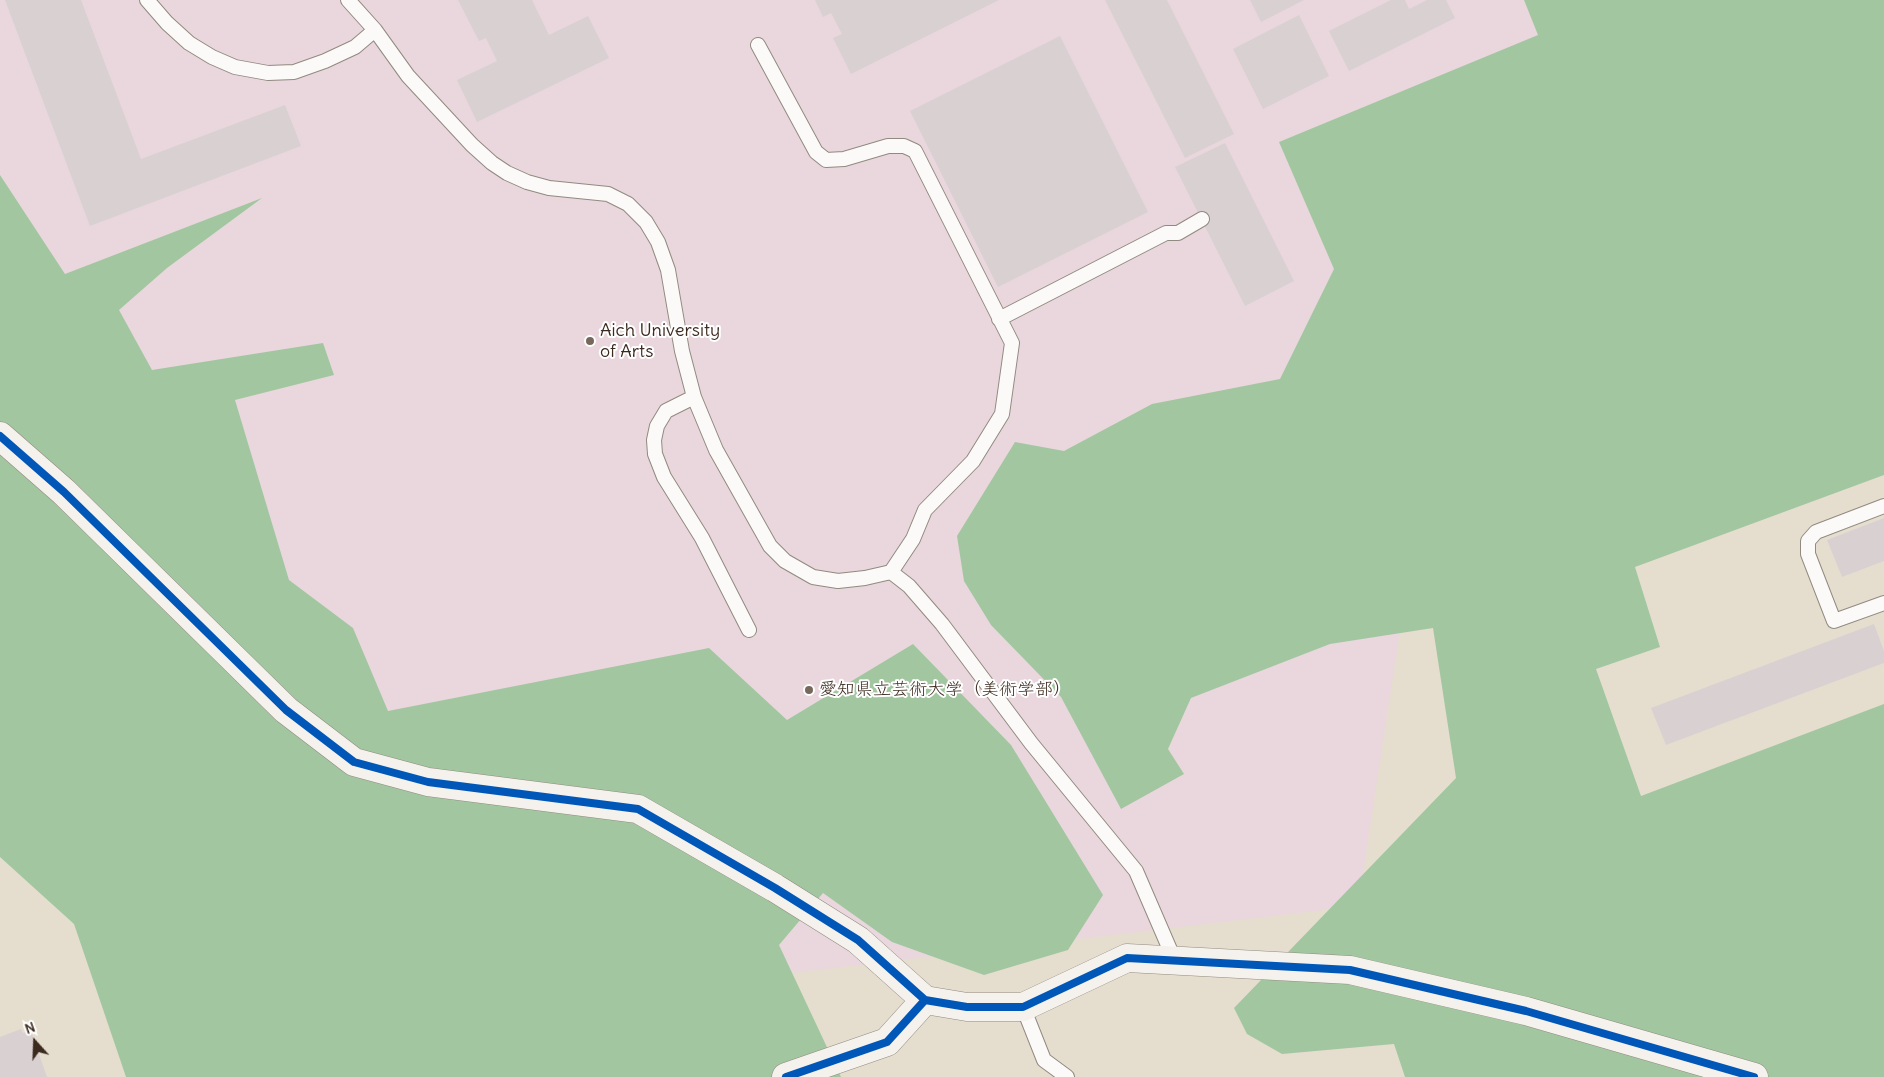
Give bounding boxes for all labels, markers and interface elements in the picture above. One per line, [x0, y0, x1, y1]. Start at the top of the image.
place label: Aich University of Arts [600, 320, 720, 362]
marker: Aich University of Arts [584, 335, 596, 347]
place label: 愛知県立芸術大学（美術学部） [819, 679, 1071, 701]
marker: 愛知県立芸術大学（美術学部） [803, 684, 815, 696]
north arrow [10, 1017, 60, 1067]
text: N [22, 1018, 37, 1038]

